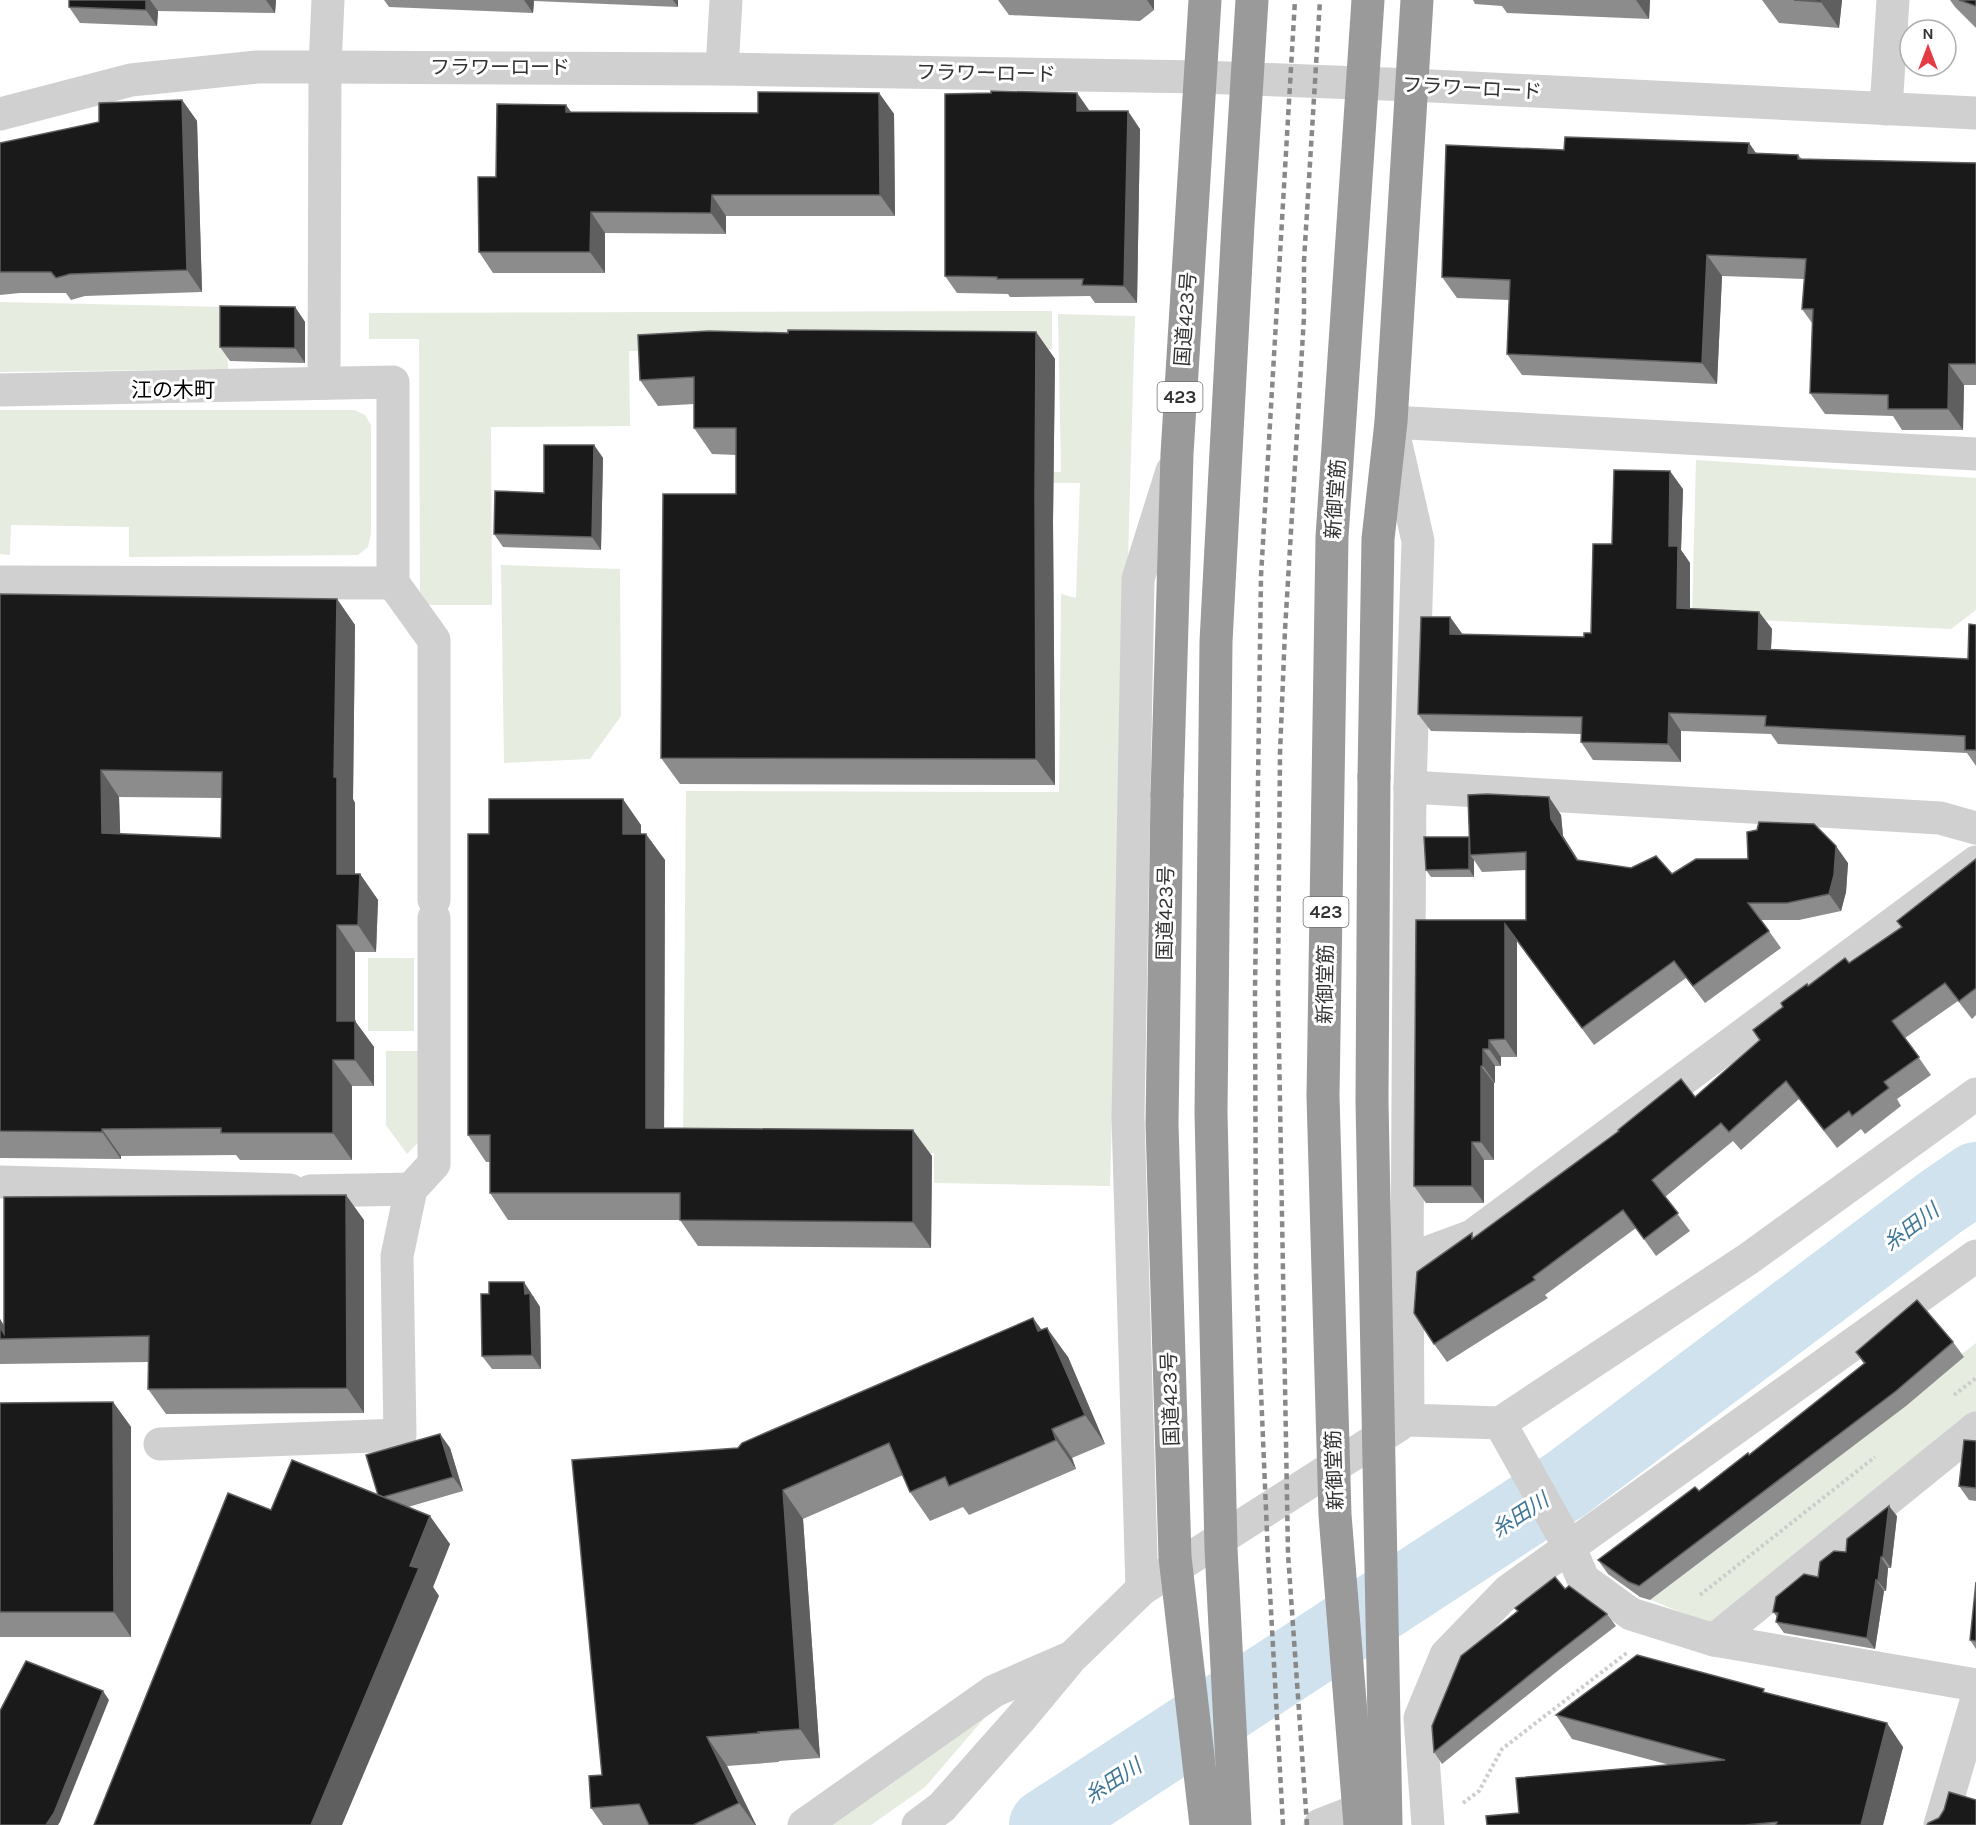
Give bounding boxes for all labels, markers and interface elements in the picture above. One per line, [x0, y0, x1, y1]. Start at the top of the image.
north arrow [1898, 18, 1958, 78]
text: N [1922, 24, 1934, 43]
street label: フラワーロード [430, 56, 570, 79]
street label: フラワーロード [916, 61, 1056, 86]
street label: フラワーロード [1401, 73, 1542, 104]
street label: 国道423号 [1171, 271, 1200, 367]
district label: 江の木町 [131, 378, 215, 402]
road number: 423 [1158, 382, 1202, 412]
street label: 新御堂筋 [1321, 458, 1350, 540]
street label: 国道423号 [1153, 866, 1178, 960]
road number: 423 [1304, 897, 1348, 927]
street label: 新御堂筋 [1313, 944, 1338, 1024]
water label: 糸田川 [1879, 1197, 1945, 1256]
street label: 国道423号 [1157, 1351, 1184, 1447]
street label: 新御堂筋 [1322, 1430, 1347, 1510]
water label: 糸田川 [1487, 1487, 1555, 1542]
water label: 糸田川 [1080, 1753, 1148, 1808]

